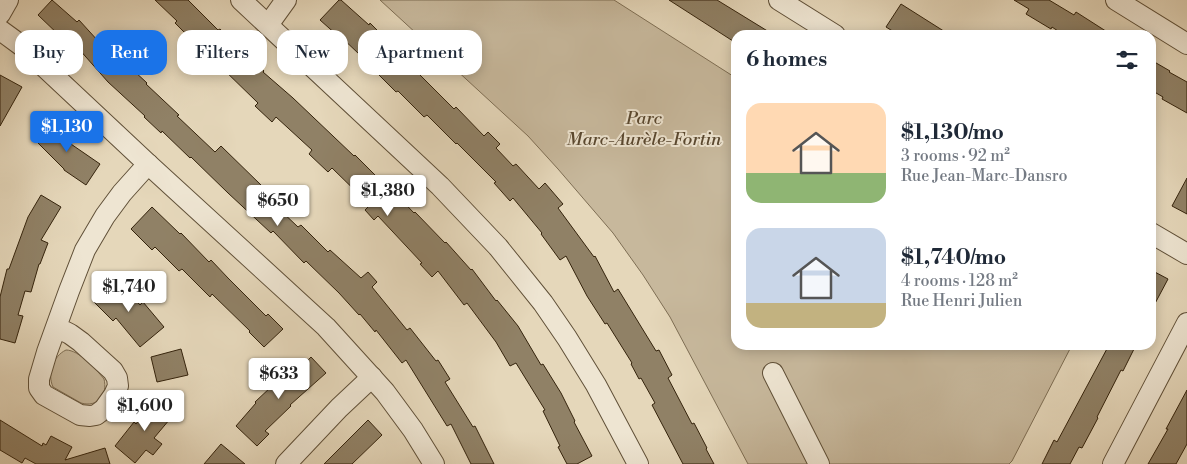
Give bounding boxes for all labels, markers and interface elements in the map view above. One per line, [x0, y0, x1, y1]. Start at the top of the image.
chip: Buy [15, 30, 83, 75]
chip: Rent [93, 30, 167, 75]
chip: Filters [177, 30, 267, 75]
chip: New [277, 30, 348, 75]
chip: Apartment [358, 30, 482, 75]
icon: filters [1113, 46, 1141, 74]
text: 6 homes [746, 47, 827, 73]
park label: Parc Marc-Aurèle-Fortin [567, 107, 722, 151]
pin: $1,130 [26, 110, 108, 153]
text: $1,130 [41, 117, 93, 137]
text: $1,130/mo [901, 120, 1004, 146]
icon: home [786, 123, 846, 183]
text: 3 rooms · 92 m² [901, 146, 1010, 166]
text: Rue Jean-Marc-Dansro [901, 166, 1068, 186]
pin: $1,380 [347, 174, 429, 217]
text: $1,380 [361, 181, 415, 201]
pin: $650 [248, 184, 308, 227]
text: $650 [257, 191, 299, 211]
text: $1,740/mo [901, 245, 1006, 271]
icon: home [786, 248, 846, 308]
pin: $1,740 [88, 270, 170, 313]
text: 4 rooms · 128 m² [901, 271, 1018, 291]
text: $1,740 [102, 277, 156, 297]
text: Rue Henri Julien [901, 291, 1022, 311]
pin: $633 [249, 358, 309, 400]
text: $633 [260, 364, 298, 384]
pin: $1,600 [104, 390, 186, 432]
text: $1,600 [117, 396, 173, 416]

